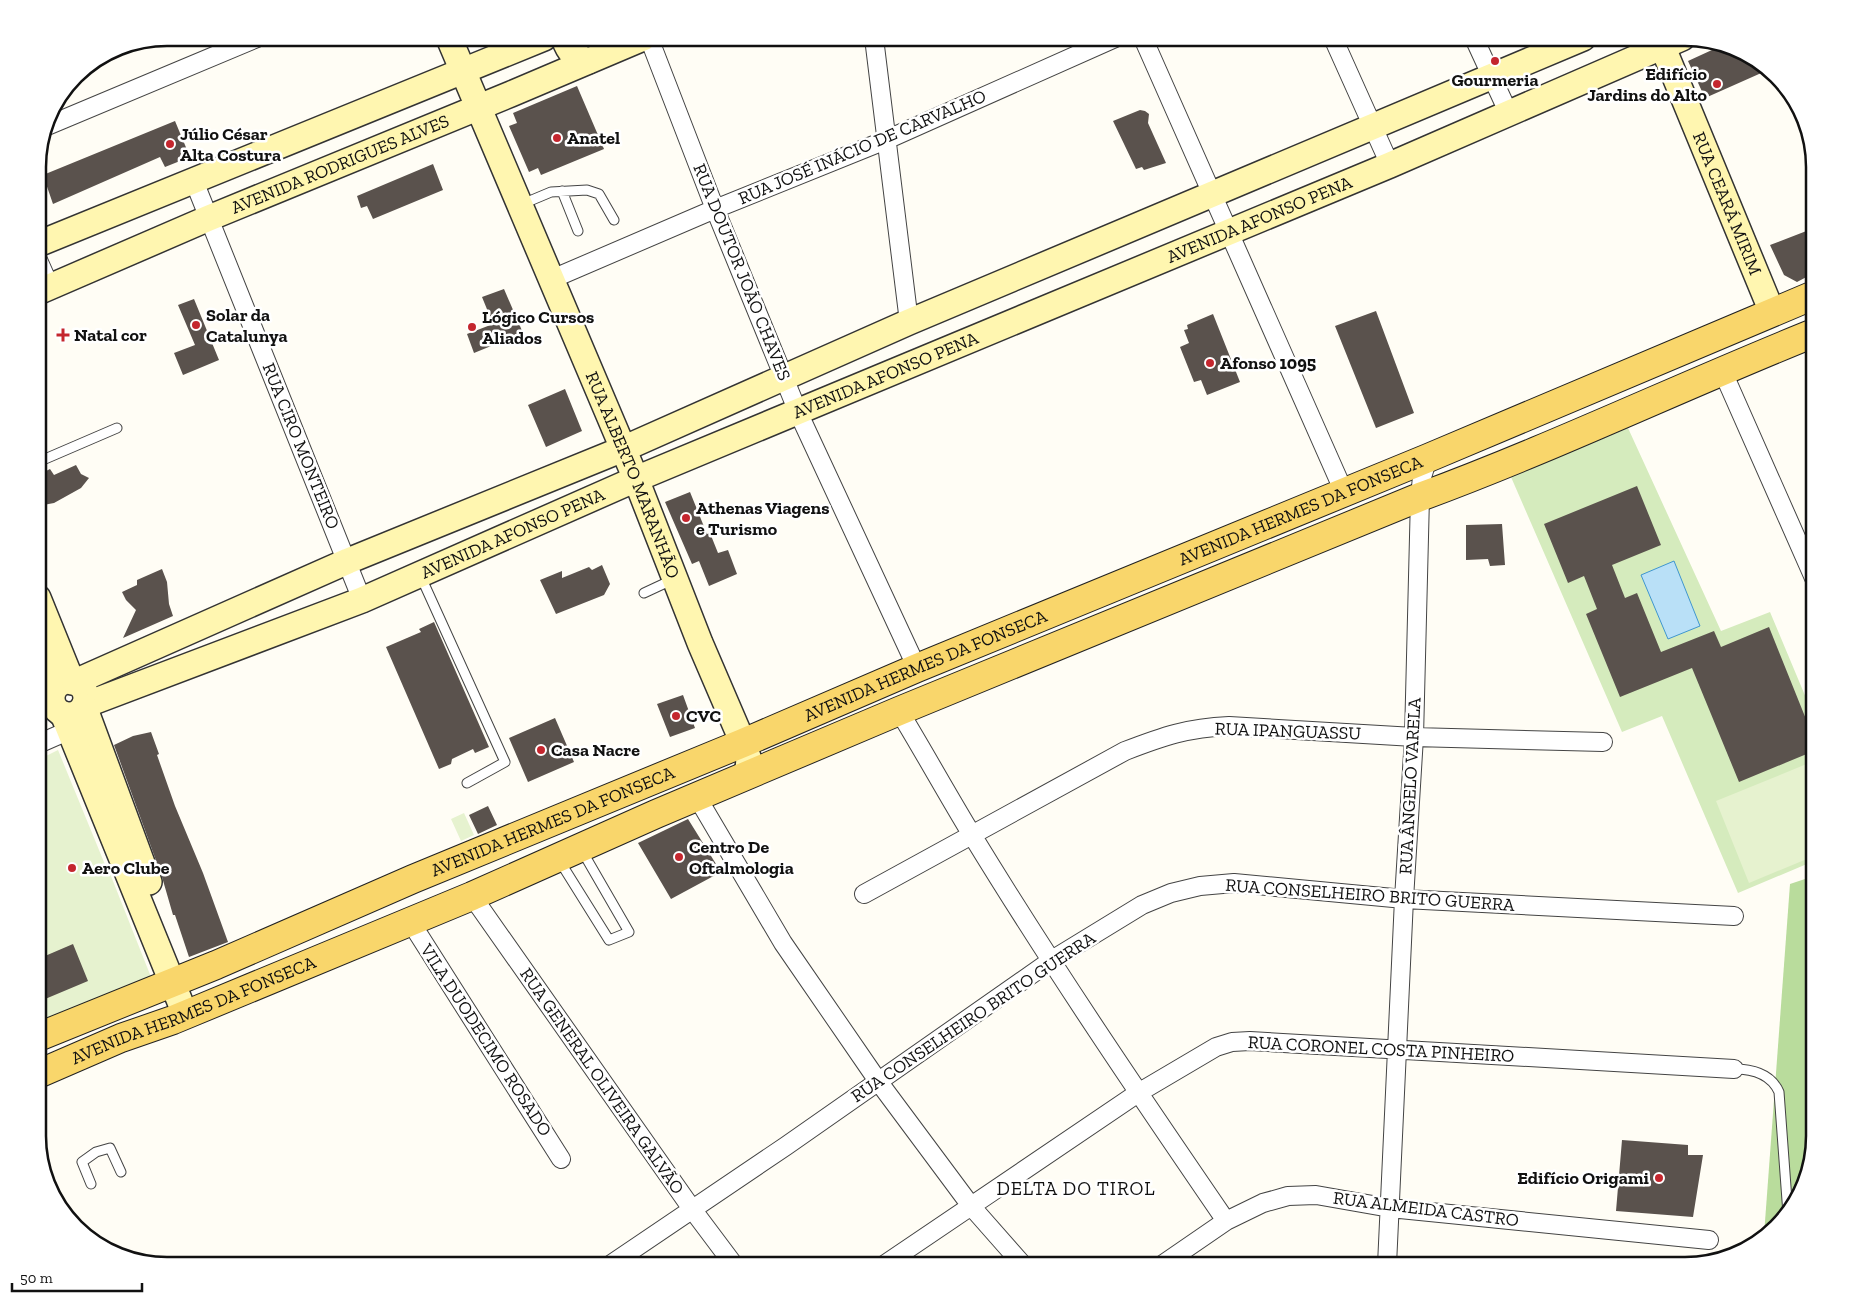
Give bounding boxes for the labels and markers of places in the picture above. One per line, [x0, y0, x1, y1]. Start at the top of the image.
marker: Gourmeria [1489, 55, 1501, 67]
place label: Edifício Jardins do Alto [1587, 63, 1708, 106]
place label: Gourmeria [1451, 69, 1539, 91]
marker: Edifício Jardins do Alto [1711, 78, 1723, 90]
place label: Júlio César Alta Costura [180, 123, 281, 166]
place label: Anatel [567, 127, 620, 149]
marker: Anatel [551, 132, 563, 144]
marker: Júlio César Alta Costura [164, 138, 176, 150]
place label: Solar da Catalunya [206, 304, 288, 347]
place label: Lógico Cursos Aliados [482, 306, 594, 349]
marker: Solar da Catalunya [190, 319, 202, 331]
marker: Lógico Cursos Aliados [466, 321, 478, 333]
place label: Natal cor [74, 324, 147, 346]
marker: Natal cor [56, 328, 70, 342]
place label: Afonso 1095 [1220, 352, 1316, 374]
marker: Afonso 1095 [1204, 357, 1216, 369]
place label: Athenas Viagens e Turismo [696, 497, 829, 540]
marker: Athenas Viagens e Turismo [680, 512, 692, 524]
place label: CVC [686, 705, 721, 727]
marker: CVC [670, 710, 682, 722]
place label: Casa Nacre [551, 739, 640, 761]
marker: Casa Nacre [535, 744, 547, 756]
place label: Centro De Oftalmologia [689, 836, 794, 879]
marker: Centro De Oftalmologia [673, 851, 685, 863]
place label: Aero Clube [82, 857, 170, 879]
marker: Aero Clube [66, 862, 78, 874]
place label: Edifício Origami [1517, 1167, 1650, 1189]
marker: Edifício Origami [1653, 1172, 1665, 1184]

